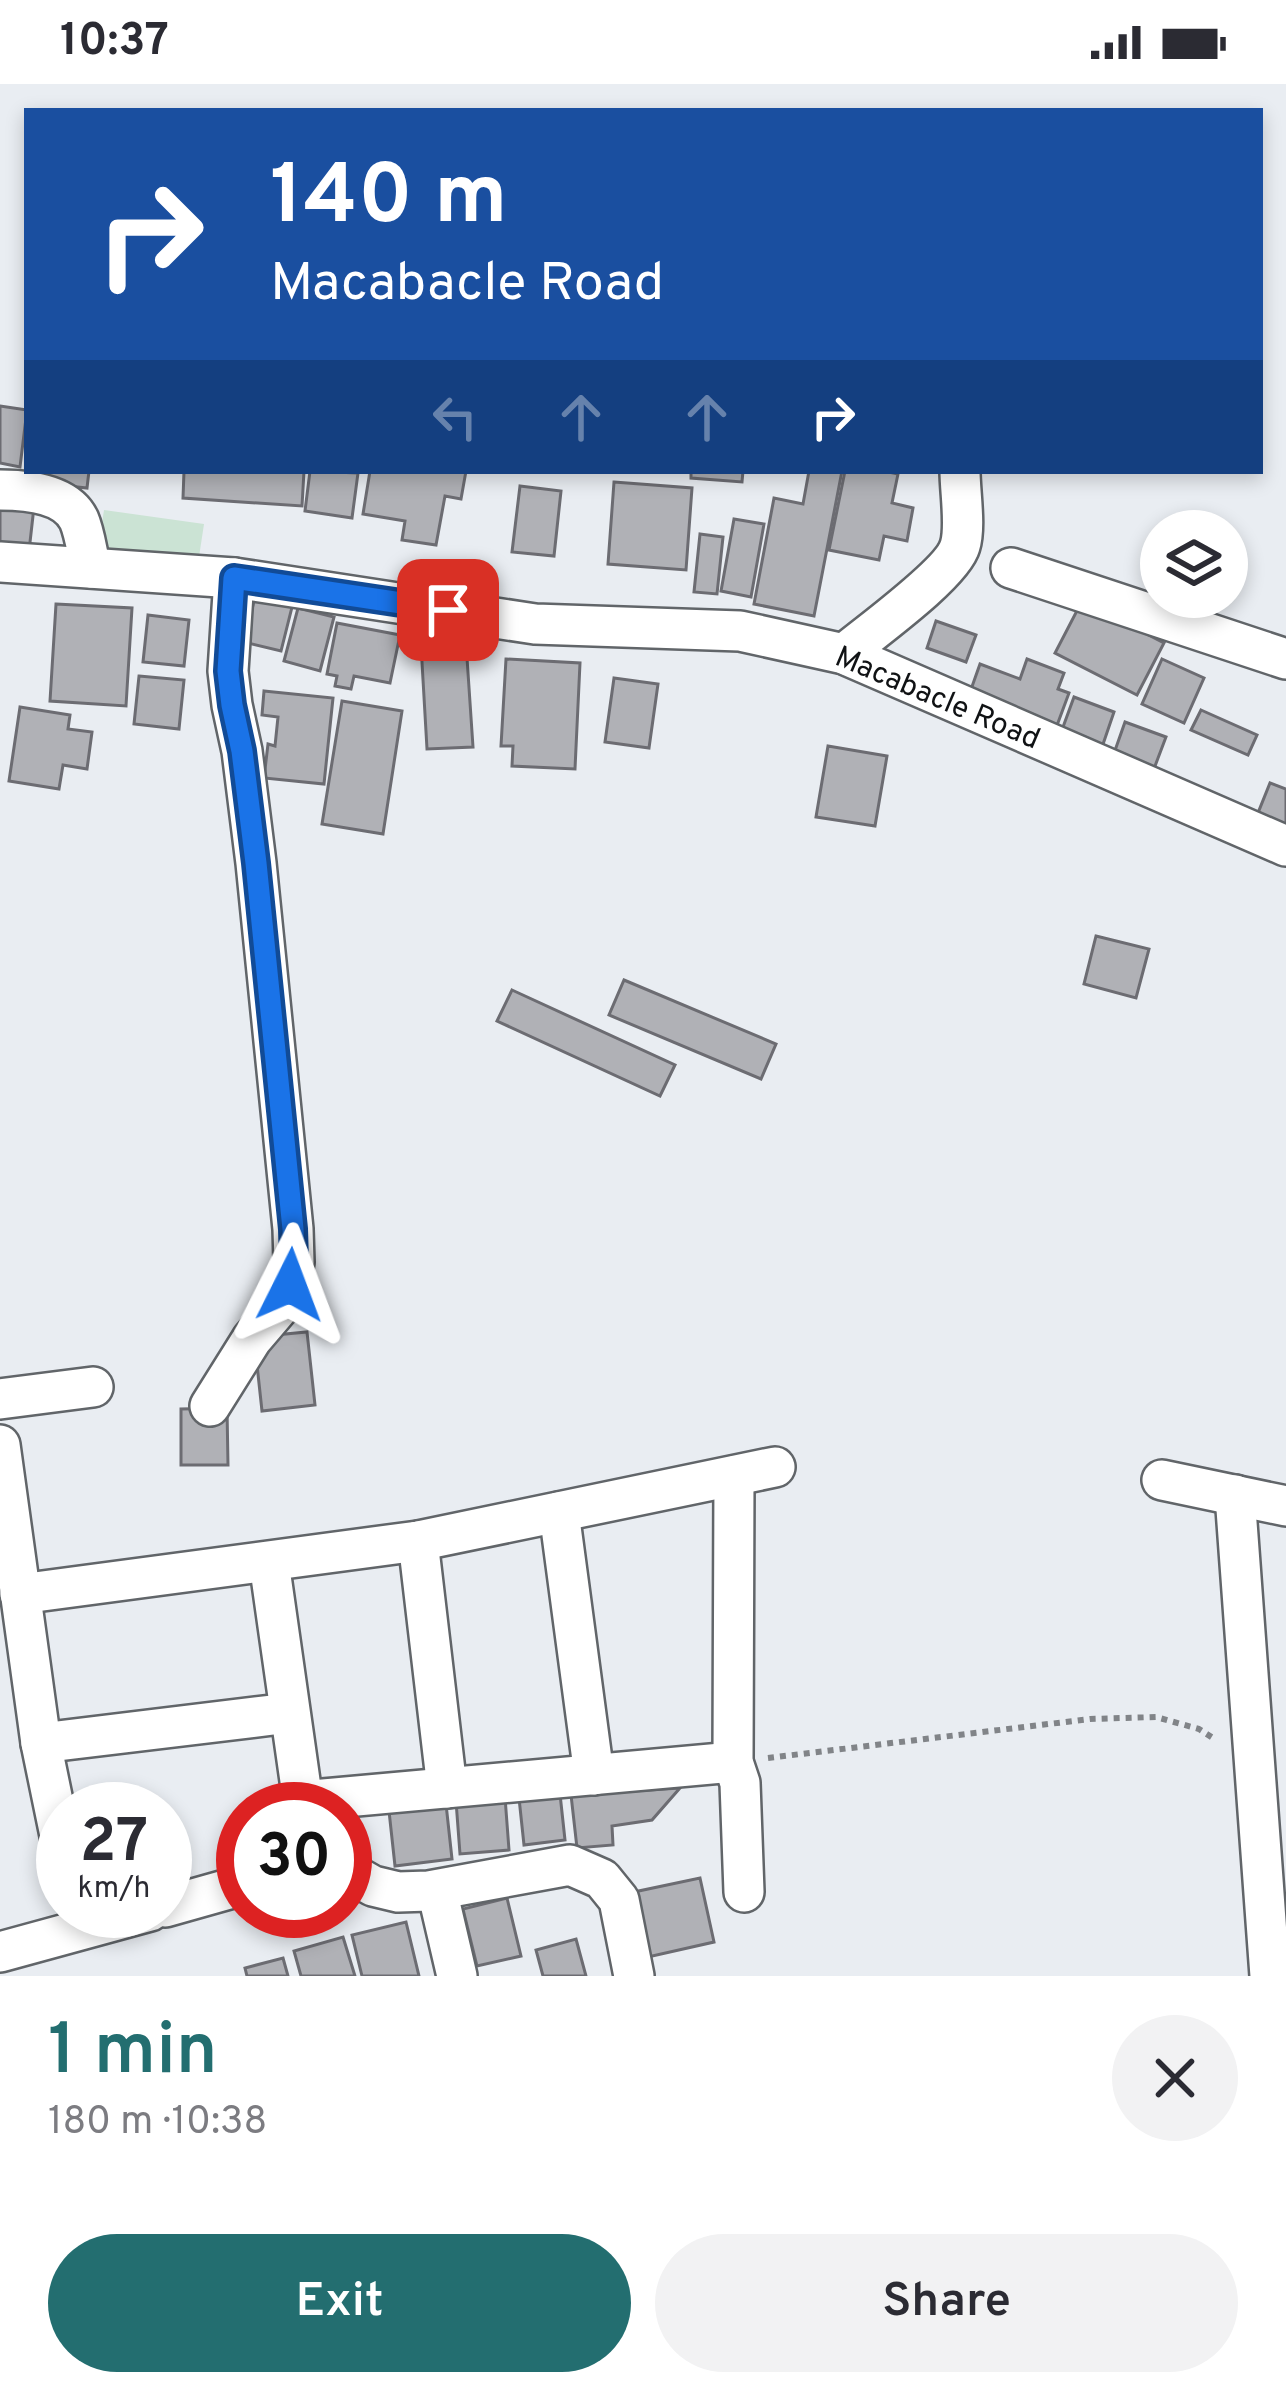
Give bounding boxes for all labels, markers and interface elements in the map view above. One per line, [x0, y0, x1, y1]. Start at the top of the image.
text: 10:37 [60, 14, 169, 71]
text: 140 m [270, 147, 507, 253]
icon: right [72, 156, 228, 312]
text: Macabacle Road [270, 251, 664, 320]
icon: left [422, 384, 488, 450]
icon: ahead [548, 384, 614, 450]
icon: ahead [674, 384, 740, 450]
icon: right [800, 384, 866, 450]
map controls [1140, 510, 1248, 618]
button: layers [1140, 510, 1248, 618]
pin [397, 559, 499, 661]
icon: arrive [415, 577, 481, 643]
street label: Macabacle Road [829, 639, 1045, 759]
position arrow [227, 1222, 353, 1348]
speed limit sign: 30 [216, 1782, 372, 1938]
text: 27 [80, 1807, 148, 1883]
text: km/h [78, 1871, 150, 1908]
text: 1 min [48, 2008, 218, 2100]
button: close [1112, 2015, 1238, 2141]
text: 180 m · 10:38 [48, 2099, 267, 2148]
button: Exit [48, 2234, 631, 2372]
button: Share [655, 2234, 1238, 2372]

